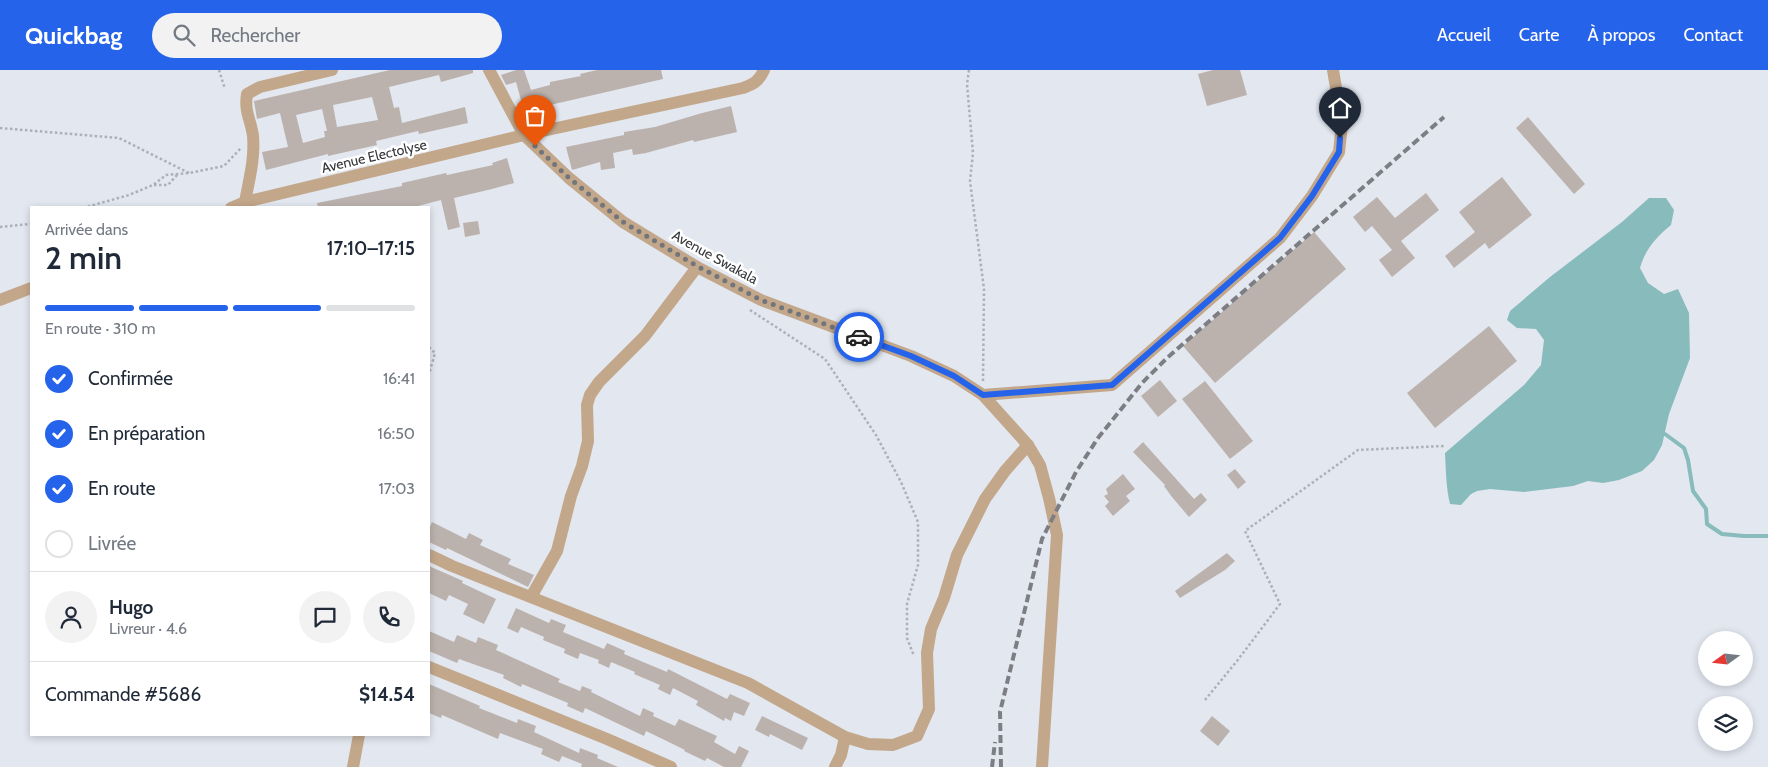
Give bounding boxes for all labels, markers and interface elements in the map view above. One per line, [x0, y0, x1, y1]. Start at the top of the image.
search box [152, 13, 502, 58]
text: Quickbag [25, 21, 122, 50]
icon: search [170, 21, 198, 49]
text: Rechercher [210, 24, 300, 47]
text: Accueil [1437, 24, 1491, 46]
text: Carte [1519, 24, 1559, 46]
text: À propos [1587, 24, 1655, 46]
text: Contact [1683, 24, 1743, 46]
pin [1319, 87, 1361, 138]
icon: home [1326, 94, 1354, 122]
pin [514, 95, 556, 146]
icon: bag [521, 102, 549, 130]
street label: Avenue Electolyse [320, 135, 428, 177]
text: Arrivée dans [45, 220, 128, 239]
street label: Avenue Swakala [669, 226, 761, 288]
text: 17:10–17:15 [327, 237, 415, 260]
text: 2 min [45, 238, 122, 277]
courier [834, 312, 884, 362]
text: En route · 310 m [45, 319, 156, 338]
icon: car [845, 323, 873, 351]
icon: check [45, 365, 73, 393]
text: Confirmée [88, 367, 173, 390]
text: 16:41 [383, 369, 415, 388]
icon: check [45, 420, 73, 448]
text: En préparation [88, 422, 205, 445]
text: 16:50 [378, 424, 415, 443]
icon: check [45, 475, 73, 503]
text: En route [88, 477, 155, 500]
text: 17:03 [379, 479, 415, 498]
text: Livrée [88, 532, 136, 555]
button: person [45, 591, 97, 643]
button: chat [299, 591, 351, 643]
button: phone [363, 591, 415, 643]
text: Hugo [109, 596, 153, 619]
text: Livreur · 4.6 [109, 619, 187, 638]
north arrow [1698, 631, 1752, 686]
map controls [1698, 631, 1753, 751]
text: Commande #5686 [45, 683, 201, 706]
text: $14.54 [359, 683, 415, 706]
button: layers [1698, 696, 1753, 751]

